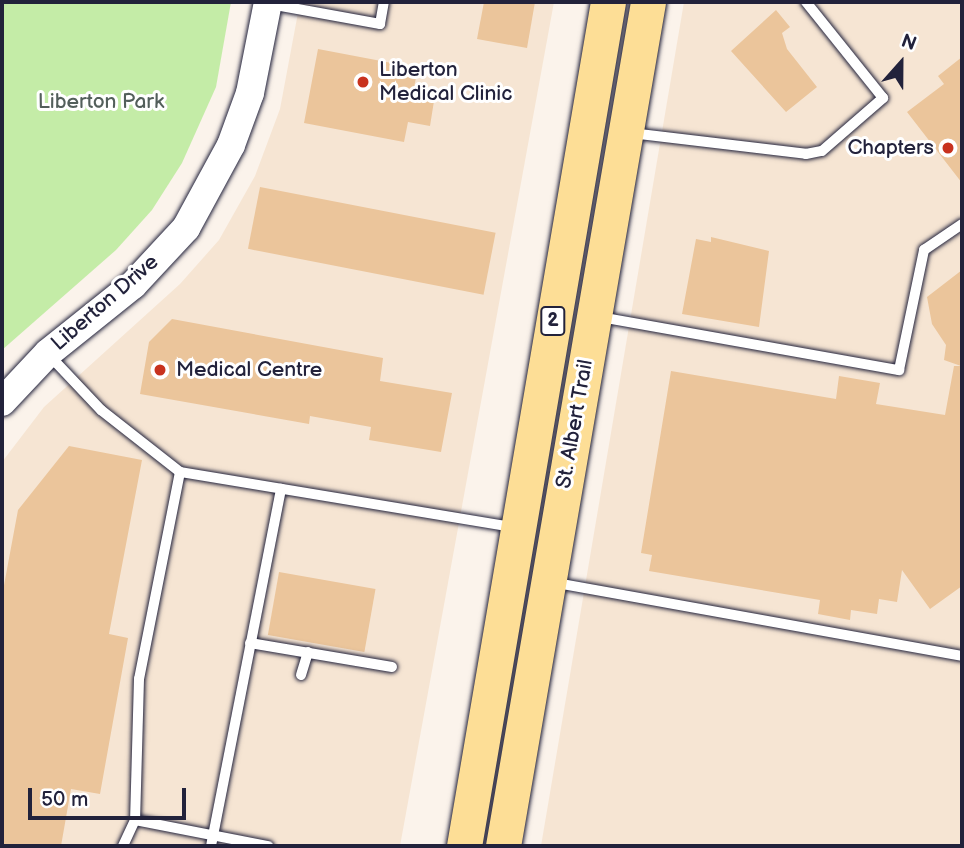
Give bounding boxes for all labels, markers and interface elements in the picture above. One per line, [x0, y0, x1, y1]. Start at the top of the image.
north arrow [866, 28, 936, 98]
text: N [898, 30, 919, 56]
place label: Liberton Medical Clinic [379, 57, 512, 107]
marker: Liberton Medical Clinic [353, 72, 373, 92]
park label: Liberton Park [38, 89, 164, 115]
place label: Chapters [847, 135, 934, 161]
marker: Chapters [940, 140, 956, 156]
street label: Liberton Drive [46, 250, 164, 356]
road number: 2 [539, 306, 567, 336]
place label: Medical Centre [176, 357, 322, 383]
street label: St. Albert Trail [551, 357, 599, 491]
marker: Medical Centre [150, 360, 170, 380]
scale bar [32, 774, 189, 818]
text: 50 m [41, 787, 88, 812]

